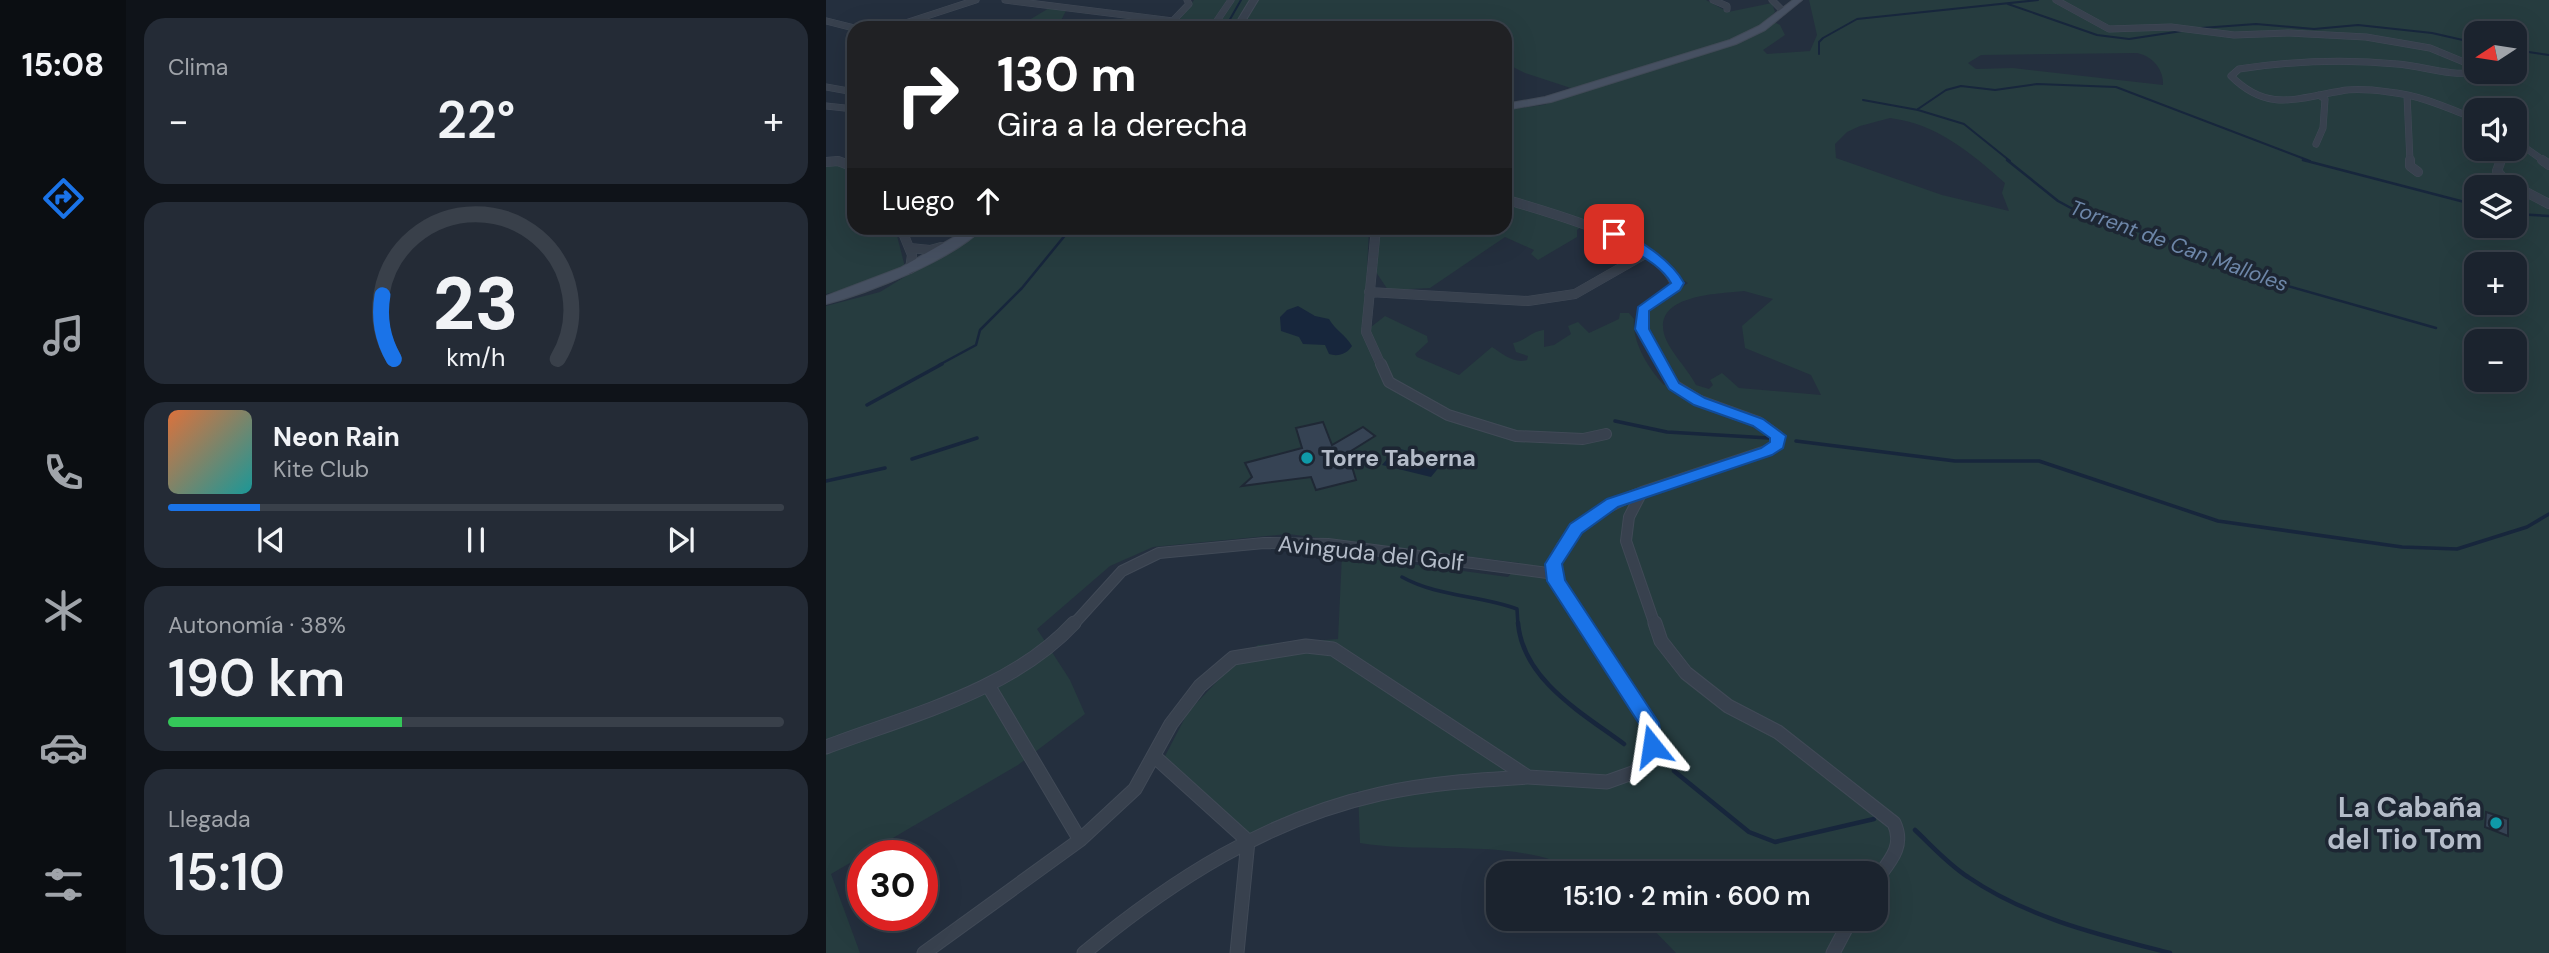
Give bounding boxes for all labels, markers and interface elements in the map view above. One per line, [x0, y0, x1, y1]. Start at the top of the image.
north arrow [2464, 21, 2527, 84]
map controls [2464, 21, 2527, 392]
text: 130 m [997, 42, 1137, 106]
text: 15:08 [22, 44, 104, 86]
icon: right [882, 49, 973, 140]
text: Clima [168, 52, 228, 82]
text: 22° [437, 86, 515, 154]
text: − [168, 96, 189, 146]
text: + [763, 96, 784, 146]
button: sound [2464, 98, 2527, 161]
text: Gira a la derecha [997, 104, 1247, 146]
icon: directions [39, 174, 88, 223]
button: layers [2464, 175, 2527, 238]
icon: ahead [969, 182, 1007, 220]
text: Luego [882, 184, 955, 218]
water label: Torrent de Can Malloles [2066, 193, 2292, 299]
pin [1584, 204, 1644, 264]
icon: arrive [1595, 215, 1633, 253]
button: + [2464, 252, 2527, 315]
text: 23 [433, 257, 519, 352]
icon: music [39, 311, 88, 360]
button: − [2464, 329, 2527, 392]
text: km/h [446, 341, 506, 374]
text: Neon Rain [273, 420, 400, 454]
place label: Torre Taberna [1321, 443, 1476, 473]
icon: phone [39, 448, 88, 497]
marker: Torre Taberna [1299, 450, 1315, 466]
text: Kite Club [273, 454, 369, 484]
icon: previous [252, 521, 290, 559]
icon: pause [457, 521, 495, 559]
icon: next [662, 521, 700, 559]
street label: Avinguda del Golf [1277, 528, 1466, 578]
icon: climate [39, 586, 88, 635]
text: Autonomía · 38% [168, 610, 346, 640]
text: 190 km [168, 644, 345, 712]
position arrow [1615, 709, 1689, 783]
icon: car [39, 723, 88, 772]
place label: La Cabaña del Tio Tom [2327, 789, 2482, 858]
text: Llegada [168, 804, 251, 834]
marker: La Cabaña del Tio Tom [2488, 815, 2504, 831]
text: 15:10 [168, 838, 285, 906]
speed limit sign: 30 [847, 840, 938, 931]
icon: filters [39, 860, 88, 909]
text: 15:10 · 2 min · 600 m [1563, 879, 1811, 913]

